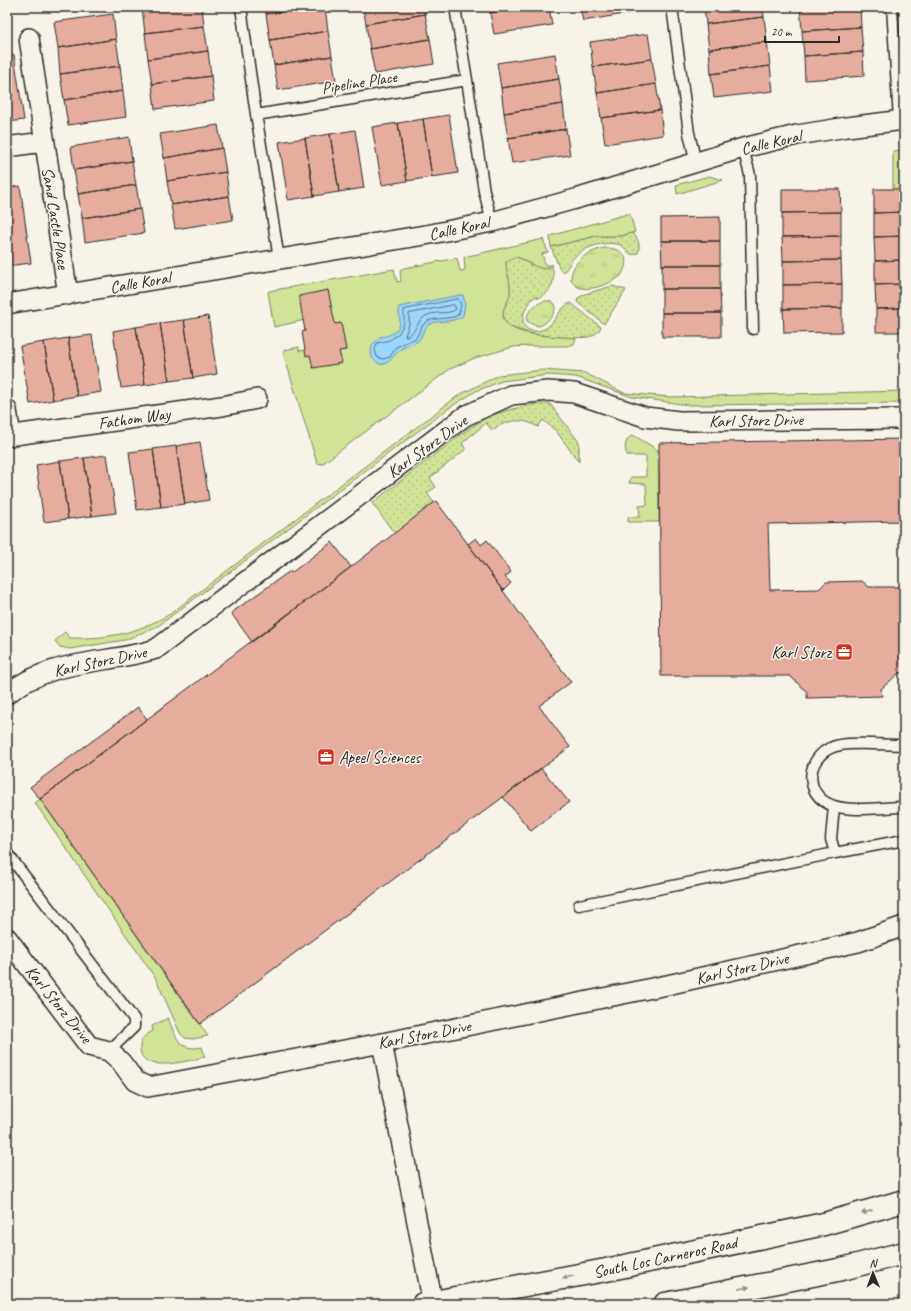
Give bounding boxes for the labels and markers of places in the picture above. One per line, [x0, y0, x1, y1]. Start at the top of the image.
place label: Karl Storz [771, 642, 833, 663]
office icon: Karl Storz [834, 642, 854, 662]
office icon: Apeel Sciences [316, 747, 336, 767]
place label: Apeel Sciences [339, 747, 422, 768]

